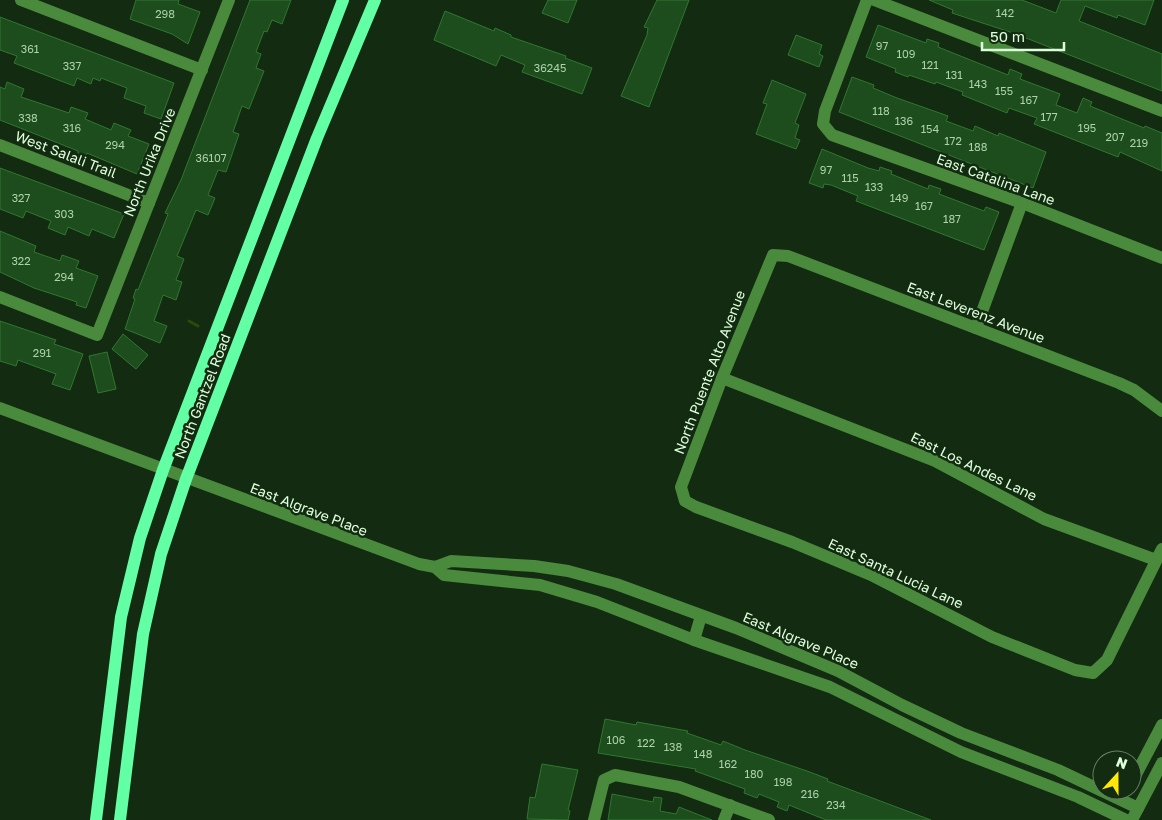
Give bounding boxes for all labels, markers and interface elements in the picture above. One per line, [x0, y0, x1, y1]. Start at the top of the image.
house number: 142 [996, 6, 1014, 19]
house number: 298 [155, 7, 175, 20]
scale bar [982, 20, 1064, 52]
text: 50 m [990, 27, 1025, 45]
house number: 97 [876, 39, 888, 52]
house number: 361 [21, 42, 39, 55]
house number: 109 [897, 47, 915, 60]
house number: 121 [921, 58, 939, 71]
house number: 337 [63, 59, 82, 72]
house number: 36245 [534, 61, 566, 74]
house number: 131 [945, 68, 963, 81]
house number: 143 [969, 77, 987, 90]
house number: 155 [995, 84, 1013, 97]
house number: 167 [1020, 93, 1038, 106]
house number: 118 [872, 104, 890, 117]
street label: North Urika Drive [119, 105, 179, 219]
house number: 177 [1041, 110, 1058, 123]
house number: 338 [18, 111, 38, 124]
house number: 136 [895, 114, 914, 127]
house number: 316 [63, 121, 82, 134]
house number: 195 [1078, 121, 1096, 134]
house number: 154 [921, 122, 939, 135]
street label: West Salali Trail [13, 127, 119, 181]
house number: 207 [1105, 130, 1125, 143]
house number: 172 [944, 134, 962, 147]
house number: 219 [1130, 136, 1148, 149]
house number: 294 [105, 138, 125, 151]
house number: 188 [969, 140, 988, 153]
street label: East Catalina Lane [935, 150, 1057, 208]
house number: 36107 [195, 151, 227, 164]
house number: 97 [820, 163, 832, 176]
house number: 115 [841, 171, 859, 184]
house number: 133 [865, 180, 883, 193]
house number: 327 [12, 191, 30, 204]
house number: 149 [890, 191, 908, 204]
house number: 167 [915, 199, 933, 212]
house number: 303 [54, 207, 74, 220]
house number: 187 [943, 212, 961, 225]
house number: 322 [11, 254, 31, 267]
house number: 294 [54, 270, 74, 283]
street label: East Leverenz Avenue [905, 278, 1047, 346]
street label: North Puente Alto Avenue [670, 288, 748, 456]
street label: North Gantzel Road [170, 331, 234, 461]
house number: 291 [33, 346, 51, 359]
street label: East Los Andes Lane [908, 428, 1040, 504]
street label: East Algrave Place [248, 479, 370, 539]
street label: East Santa Lucia Lane [826, 534, 966, 612]
street label: East Algrave Place [740, 608, 862, 672]
house number: 106 [607, 733, 626, 746]
house number: 122 [637, 736, 655, 749]
house number: 138 [664, 740, 683, 753]
house number: 148 [694, 747, 713, 760]
north arrow [1092, 750, 1142, 800]
text: N [1114, 753, 1130, 772]
house number: 162 [719, 757, 737, 770]
house number: 180 [745, 767, 764, 780]
house number: 198 [774, 775, 793, 788]
house number: 216 [801, 787, 820, 800]
house number: 234 [826, 798, 846, 811]

